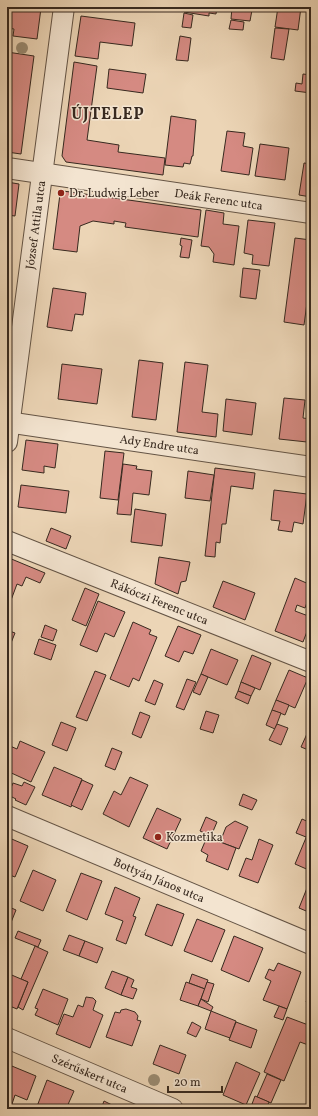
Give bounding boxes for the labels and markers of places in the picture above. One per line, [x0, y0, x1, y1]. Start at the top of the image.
place label: Dr. Ludwig Leber [69, 186, 159, 202]
marker: Dr. Ludwig Leber [56, 188, 66, 198]
place label: Kozmetika [166, 830, 223, 846]
marker: Kozmetika [153, 832, 163, 842]

